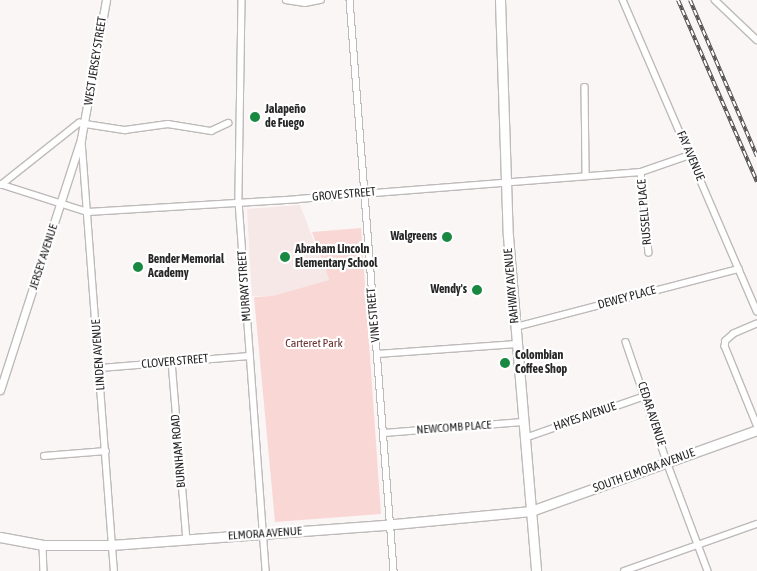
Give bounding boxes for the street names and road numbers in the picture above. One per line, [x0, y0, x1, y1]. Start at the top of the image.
street label: WEST JERSEY STREET [82, 16, 110, 106]
street label: FAY AVENUE [673, 129, 707, 183]
street label: RUSSELL PLACE [635, 178, 655, 246]
street label: GROVE STREET [312, 185, 376, 205]
street label: JERSEY AVENUE [27, 222, 61, 292]
street label: RAHWAY AVENUE [502, 248, 522, 324]
street label: MURRAY STREET [235, 250, 255, 322]
street label: DEWEY PLACE [596, 283, 658, 313]
street label: VINE STREET [364, 287, 384, 343]
street label: LINDEN AVENUE [89, 319, 109, 391]
street label: CLOVER STREET [141, 352, 209, 372]
street label: CEDAR AVENUE [634, 380, 668, 448]
street label: HAYES AVENUE [552, 400, 618, 434]
street label: BURNHAM ROAD [169, 414, 189, 488]
street label: NEWCOMB PLACE [416, 418, 492, 438]
street label: SOUTH ELMORA AVENUE [591, 446, 697, 496]
street label: ELMORA AVENUE [227, 524, 303, 544]

